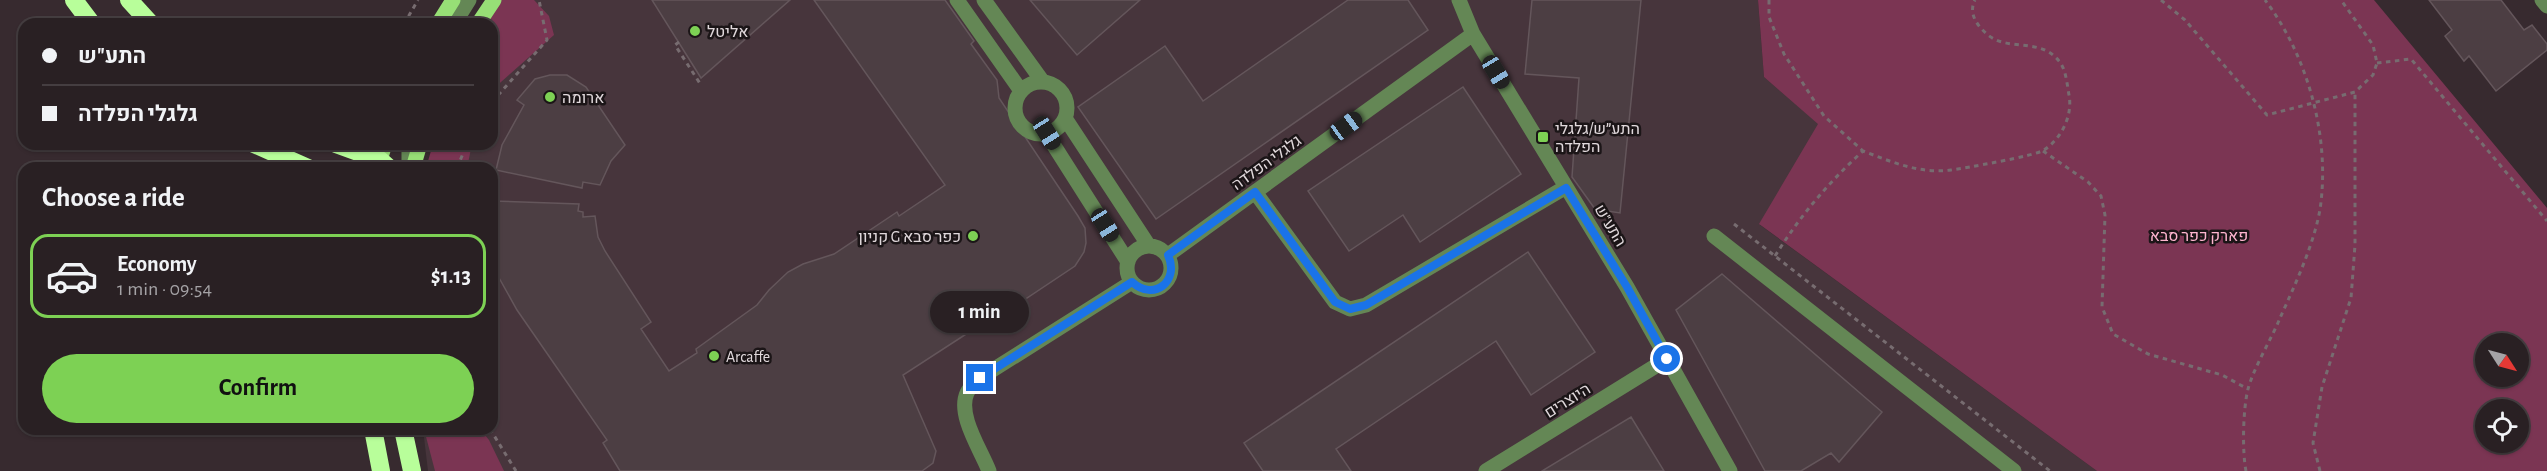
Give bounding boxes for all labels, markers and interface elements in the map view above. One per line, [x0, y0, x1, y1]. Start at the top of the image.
marker: אליטל [688, 24, 702, 38]
place label: אליטל [707, 24, 748, 40]
text: התע"ש [78, 45, 146, 67]
car [1479, 52, 1513, 92]
marker: ארומה [543, 90, 557, 104]
place label: ארומה [562, 90, 604, 106]
text: גלגלי הפלדה [78, 103, 198, 125]
car [1326, 108, 1366, 144]
car [1030, 113, 1064, 153]
place label: התע״ש/גלגלי הפלדה [1555, 121, 1640, 155]
marker: התע״ש/גלגלי הפלדה [1536, 130, 1550, 144]
street label: גלגלי הפלדה [1229, 132, 1304, 193]
text: Choose a ride [42, 184, 185, 211]
street label: התע"ש [1591, 202, 1629, 249]
car [1088, 205, 1122, 245]
park label: פארק כפר סבא [2150, 228, 2248, 244]
place label: קניון G כפר סבא [858, 229, 961, 245]
marker: קניון G כפר סבא [966, 229, 980, 243]
icon: car [45, 249, 99, 303]
text: Economy [117, 253, 197, 275]
text: $1.13 [431, 265, 471, 287]
text: 1 min · 09:54 [117, 279, 212, 299]
callout: 1 min [930, 291, 1030, 333]
text: 1 min [958, 302, 1001, 322]
north arrow [2475, 333, 2529, 387]
map controls [2475, 333, 2529, 453]
route start [1653, 345, 1680, 372]
marker: Arcaffe [707, 349, 721, 363]
place label: Arcaffe [726, 349, 770, 365]
button: Confirm [42, 354, 474, 423]
route end [966, 364, 993, 391]
street label: היוצרים [1542, 381, 1593, 421]
button: locate [2475, 399, 2529, 453]

